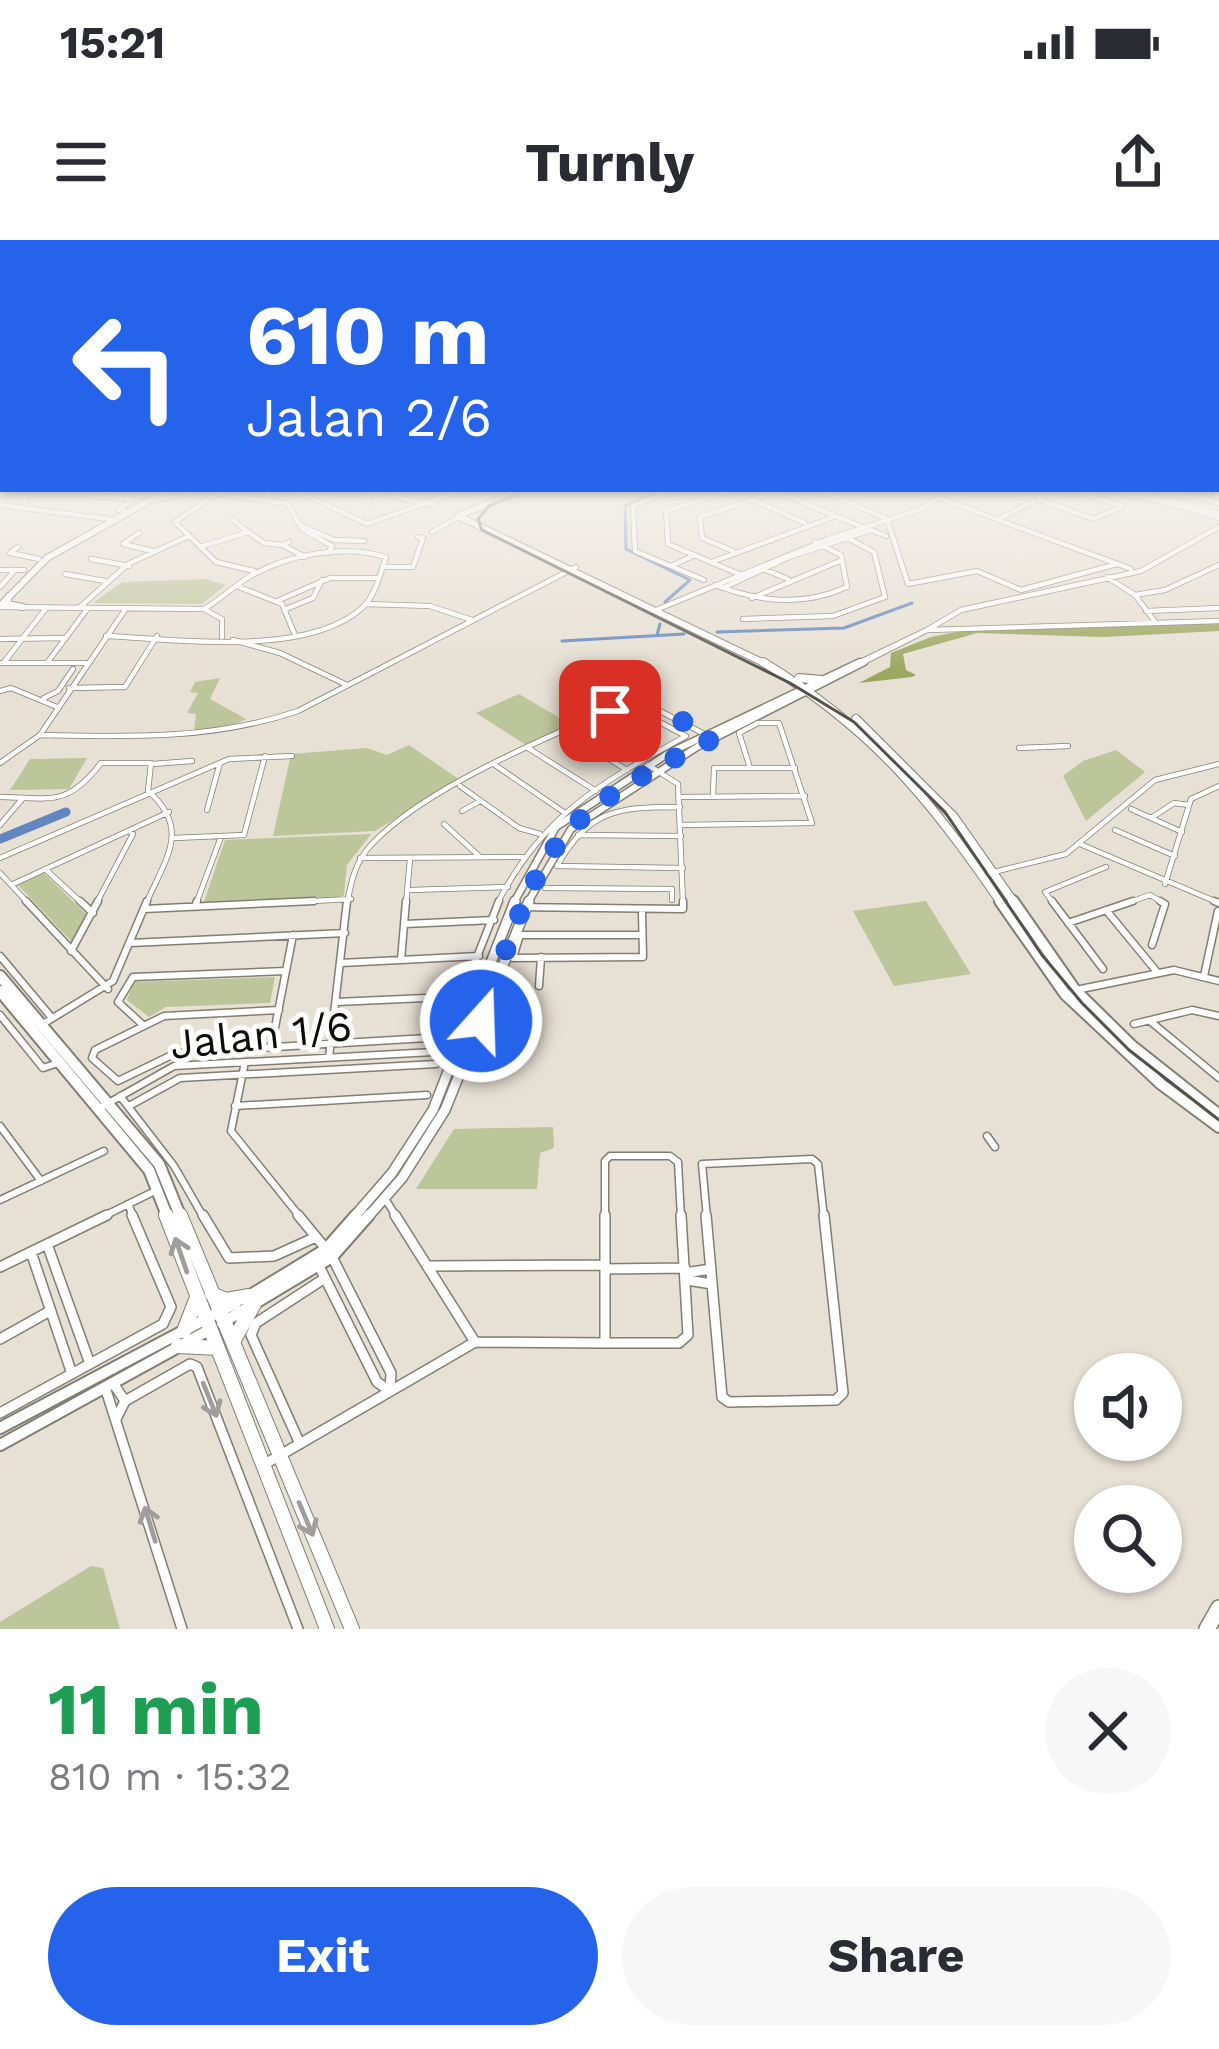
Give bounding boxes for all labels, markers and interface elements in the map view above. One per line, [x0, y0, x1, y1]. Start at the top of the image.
text: 15:21 [60, 16, 165, 69]
icon: menu [48, 129, 114, 195]
icon: share [1105, 129, 1171, 195]
text: Turnly [525, 131, 694, 194]
text: 610 m [246, 286, 490, 384]
icon: left [48, 288, 204, 444]
text: Jalan 2/6 [246, 386, 492, 449]
pin [559, 660, 661, 762]
icon: arrive [577, 678, 643, 744]
position arrow [418, 958, 544, 1084]
street label: Jalan 1/6 [168, 1001, 354, 1069]
one-way arrow [169, 1237, 190, 1274]
map controls [1074, 1353, 1182, 1593]
button: sound [1074, 1353, 1182, 1461]
one-way arrow [201, 1380, 222, 1417]
button: search [1074, 1485, 1182, 1593]
one-way arrow [297, 1500, 318, 1537]
one-way arrow [137, 1506, 159, 1544]
text: 11 min [48, 1667, 264, 1751]
button: close [1045, 1668, 1171, 1794]
text: 810 m · 15:32 [48, 1754, 292, 1799]
button: Exit [48, 1887, 598, 2025]
button: Share [622, 1887, 1171, 2025]

